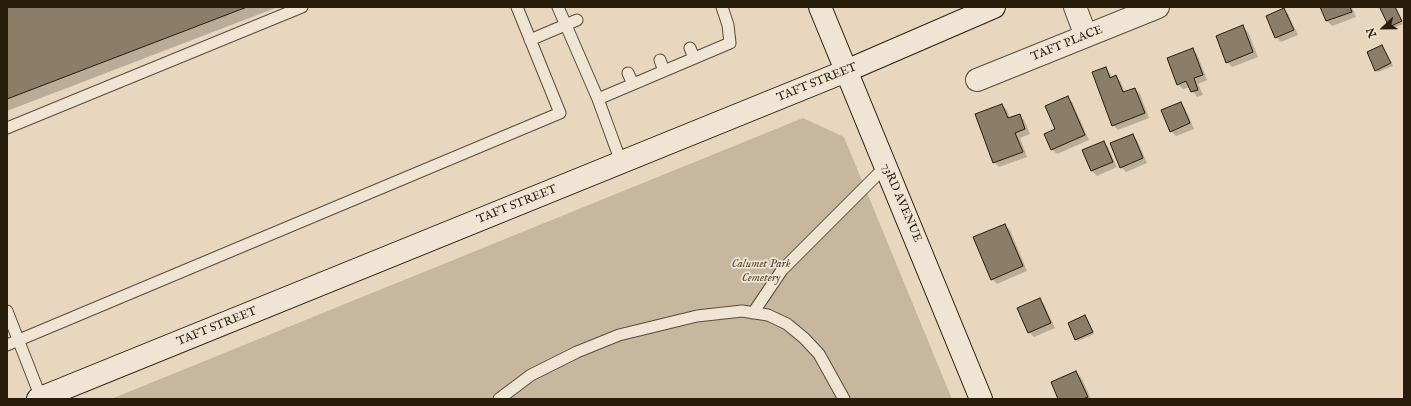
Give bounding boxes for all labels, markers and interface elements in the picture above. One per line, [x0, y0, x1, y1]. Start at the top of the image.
north arrow [1363, 8, 1403, 48]
street label: TAFT PLACE [1029, 23, 1105, 65]
text: N [1364, 25, 1380, 40]
street label: TAFT STREET [775, 60, 859, 106]
street label: 73RD AVENUE [878, 162, 924, 244]
street label: TAFT STREET [475, 182, 559, 228]
park label: Calumet Park Cemetery [732, 258, 790, 286]
street label: TAFT STREET [175, 304, 259, 350]

